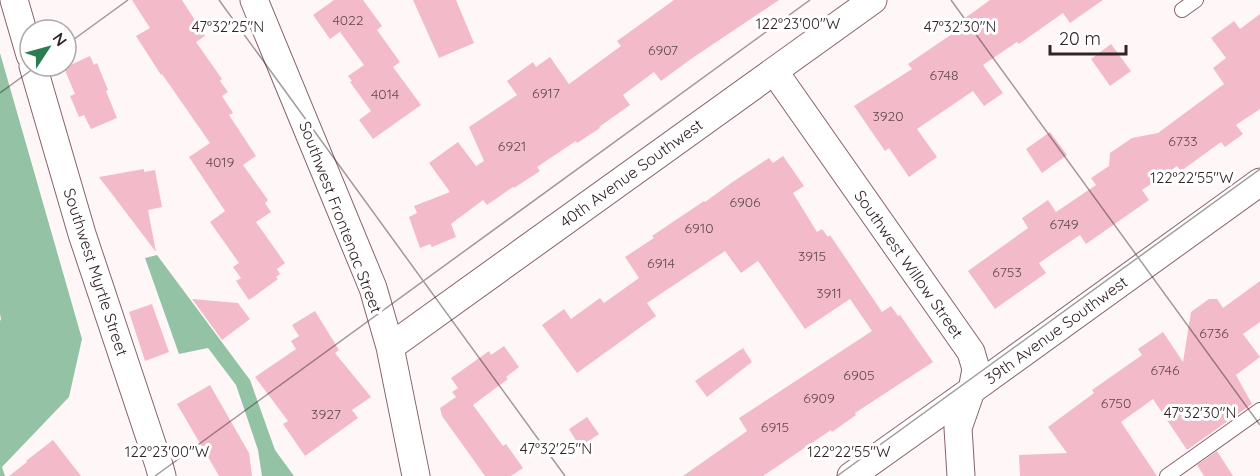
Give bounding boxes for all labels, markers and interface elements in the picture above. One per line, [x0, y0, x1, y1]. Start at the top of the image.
house number: 4022 [332, 11, 364, 29]
text: 122°23'00"W [756, 14, 841, 33]
text: 47°32'25"N [192, 17, 264, 36]
text: 47°32'30"N [924, 17, 996, 36]
north arrow [18, 18, 78, 78]
scale bar [1050, 18, 1126, 56]
text: 20 m [1059, 27, 1101, 50]
text: N [49, 29, 72, 50]
house number: 6907 [648, 41, 678, 59]
house number: 6748 [929, 66, 959, 84]
house number: 6917 [532, 84, 560, 102]
house number: 4014 [371, 85, 399, 103]
house number: 3920 [872, 107, 904, 125]
street label: 40th Avenue Southwest [555, 114, 707, 232]
street label: Southwest Frontenac Street [295, 118, 387, 316]
house number: 6733 [1168, 132, 1198, 150]
house number: 6921 [498, 137, 526, 155]
house number: 4019 [206, 153, 235, 171]
text: 122°22'55"W [1150, 168, 1234, 187]
street label: Southwest Myrtle Street [59, 186, 133, 358]
street label: Southwest Willow Street [850, 186, 968, 342]
house number: 6906 [729, 193, 761, 211]
house number: 6749 [1049, 215, 1079, 233]
house number: 6910 [685, 219, 713, 237]
house number: 3915 [798, 247, 826, 265]
house number: 6914 [647, 254, 675, 272]
house number: 6753 [992, 263, 1022, 281]
street label: 39th Avenue Southwest [981, 271, 1131, 389]
house number: 3911 [816, 284, 842, 302]
house number: 6736 [1199, 324, 1229, 342]
house number: 6746 [1150, 361, 1180, 379]
house number: 6905 [843, 366, 875, 384]
house number: 6909 [803, 389, 835, 407]
house number: 6750 [1101, 394, 1131, 412]
text: 47°32'30"N [1164, 403, 1236, 422]
house number: 3927 [311, 405, 341, 423]
house number: 6915 [761, 418, 789, 436]
text: 47°32'25"N [520, 439, 592, 458]
text: 122°23'00"W [125, 442, 210, 461]
text: 122°22'55"W [807, 442, 891, 461]

